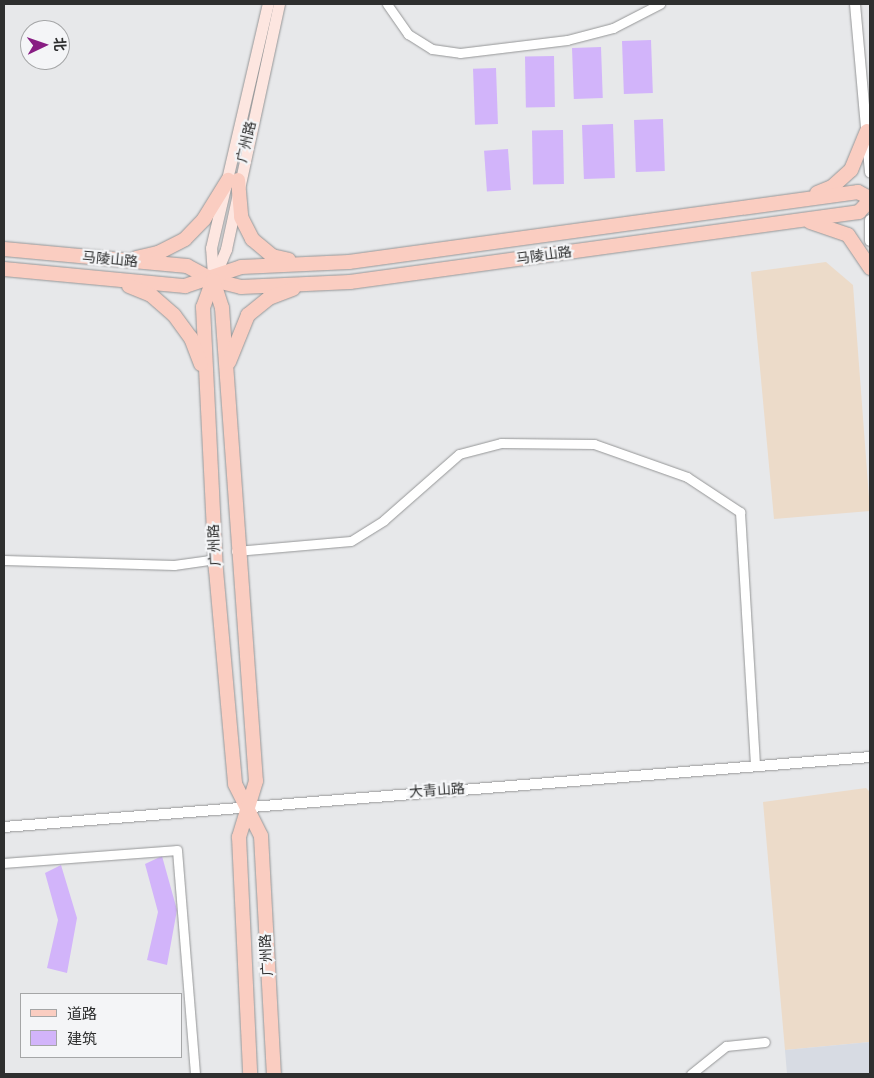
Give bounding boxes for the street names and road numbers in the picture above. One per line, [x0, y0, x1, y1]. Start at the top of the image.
street label: 广州路 [234, 120, 260, 164]
street label: 马陵山路 [515, 244, 573, 268]
street label: 马陵山路 [81, 249, 139, 271]
street label: 广州路 [206, 524, 224, 566]
street label: 大青山路 [408, 781, 466, 801]
street label: 广州路 [258, 934, 276, 976]

